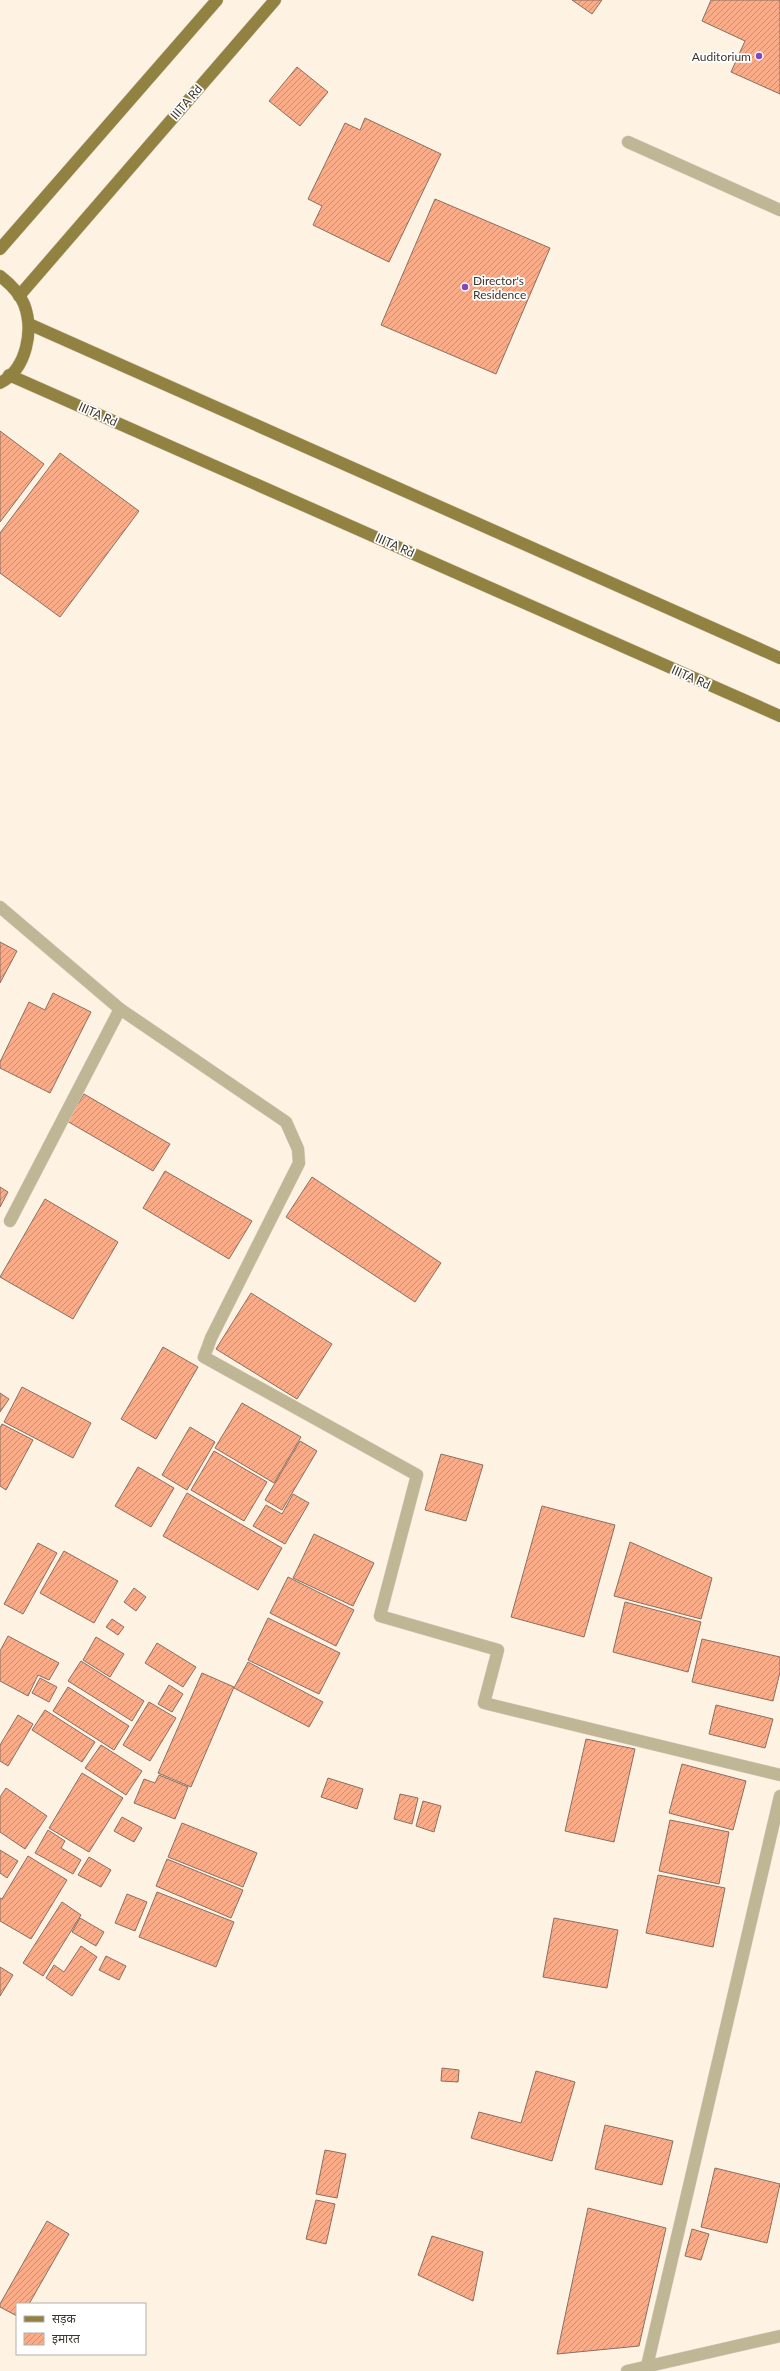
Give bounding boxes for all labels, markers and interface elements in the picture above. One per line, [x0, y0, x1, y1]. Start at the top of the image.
place label: Auditorium [692, 49, 751, 64]
marker: Auditorium [754, 51, 764, 61]
street label: IIITA Rd [167, 82, 205, 122]
place label: Director's Residence [473, 273, 526, 302]
marker: Director's Residence [460, 282, 470, 292]
street label: IIITA Rd [76, 399, 120, 429]
street label: IIITA Rd [373, 530, 417, 560]
street label: IIITA Rd [669, 662, 713, 692]
legend [16, 2303, 146, 2355]
text: सड़क [52, 2311, 77, 2326]
text: इमारत [52, 2331, 81, 2346]

